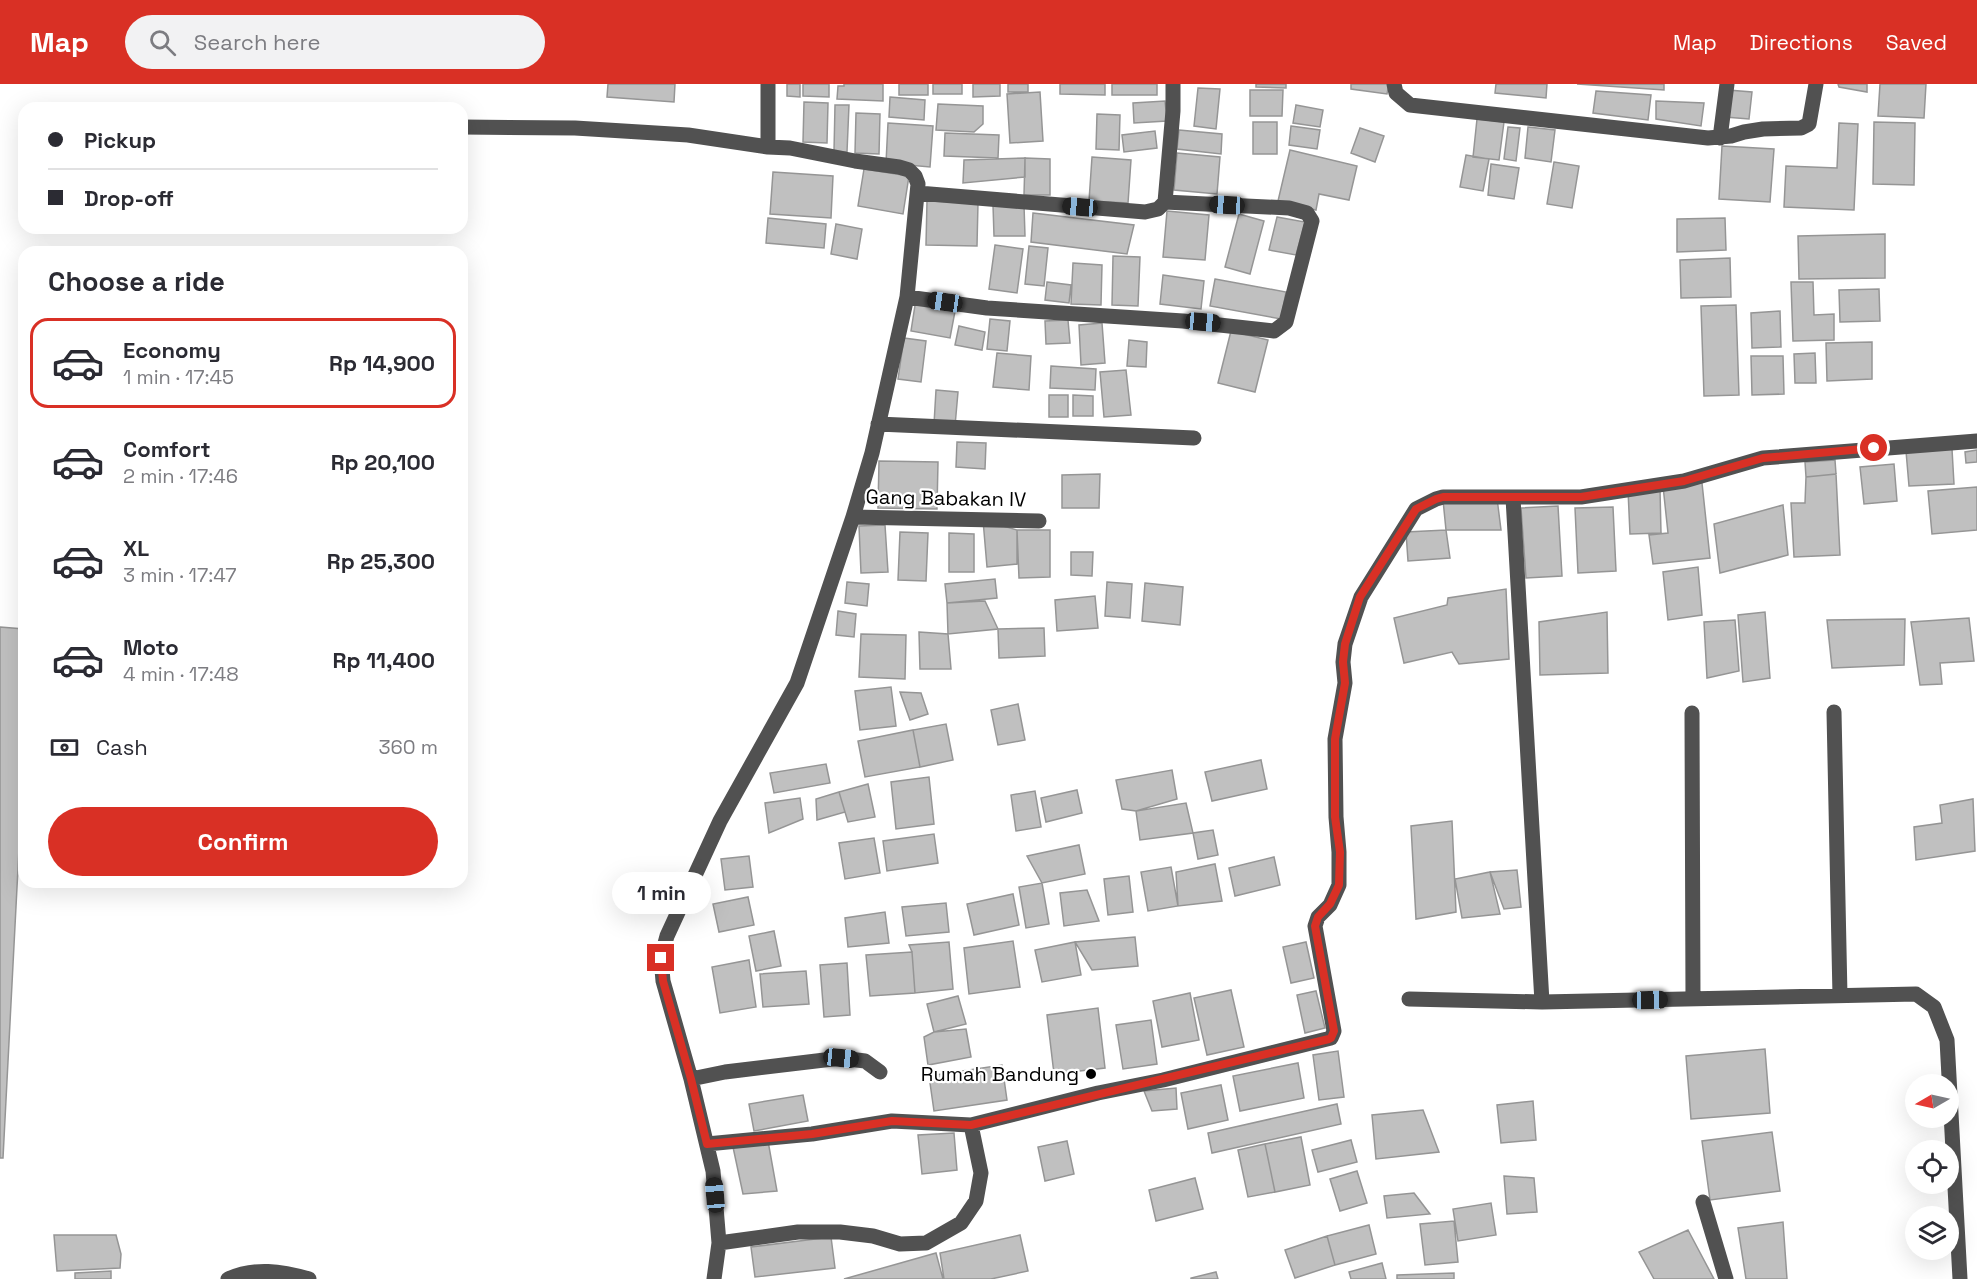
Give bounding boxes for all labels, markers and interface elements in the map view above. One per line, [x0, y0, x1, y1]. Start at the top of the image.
search box [125, 15, 545, 69]
text: Map [30, 24, 89, 60]
icon: search [146, 26, 179, 59]
text: Search here [194, 28, 321, 56]
text: Map [1673, 29, 1717, 56]
text: Directions [1750, 29, 1853, 56]
text: Saved [1886, 29, 1947, 56]
text: Pickup [84, 126, 156, 154]
text: Drop-off [84, 184, 174, 212]
car [1209, 195, 1245, 215]
car [1061, 196, 1099, 218]
text: Choose a ride [48, 264, 225, 299]
car [926, 291, 964, 313]
car [1184, 311, 1222, 333]
icon: car [51, 336, 105, 390]
text: Economy [123, 336, 221, 364]
text: Rp 14,900 [329, 349, 435, 377]
text: 1 min · 17:45 [123, 364, 234, 390]
route start [1860, 434, 1887, 461]
icon: car [51, 435, 105, 489]
text: Comfort [123, 435, 211, 463]
text: Rp 20,100 [331, 448, 435, 476]
text: 2 min · 17:46 [123, 463, 238, 489]
street label: Gang Babakan IV [865, 484, 1027, 512]
icon: car [51, 534, 105, 588]
text: XL [123, 534, 149, 562]
text: Rp 25,300 [327, 547, 435, 575]
text: 3 min · 17:47 [123, 562, 236, 588]
icon: car [51, 633, 105, 687]
text: Moto [123, 633, 179, 661]
text: Rp 11,400 [333, 646, 435, 674]
text: 4 min · 17:48 [123, 661, 239, 687]
icon: cash [48, 731, 81, 764]
text: Cash [96, 733, 148, 761]
text: 360 m [379, 734, 438, 760]
button: Confirm [48, 807, 438, 876]
callout: 1 min [612, 871, 710, 913]
text: 1 min [637, 880, 686, 906]
route end [647, 944, 674, 971]
car [1632, 991, 1668, 1009]
car [822, 1047, 860, 1069]
place label: Rumah Bandung [921, 1061, 1079, 1087]
marker: Rumah Bandung [1084, 1067, 1098, 1081]
north arrow [1905, 1074, 1959, 1128]
map controls [1905, 1074, 1959, 1260]
button: locate [1905, 1140, 1959, 1194]
car [704, 1176, 726, 1214]
button: layers [1905, 1206, 1959, 1260]

